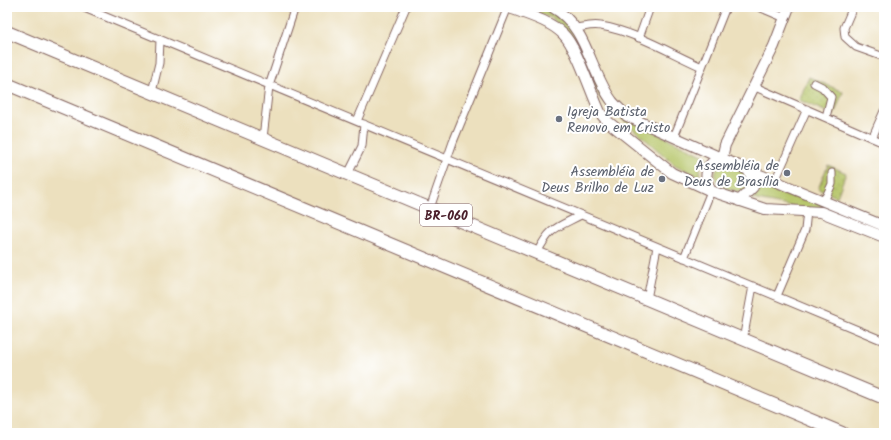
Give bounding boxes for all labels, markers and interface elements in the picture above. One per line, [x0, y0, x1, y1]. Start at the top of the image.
place label: Igreja Batista Renovo em Cristo [567, 101, 670, 139]
marker: Igreja Batista Renovo em Cristo [554, 114, 564, 124]
place label: Assembléia de Deus de Brasília [684, 155, 780, 193]
place label: Assembléia de Deus Brilho de Luz [541, 161, 655, 199]
marker: Assembléia de Deus de Brasília [782, 168, 792, 178]
marker: Assembléia de Deus Brilho de Luz [657, 174, 667, 184]
road number: BR-060 [420, 204, 472, 226]

